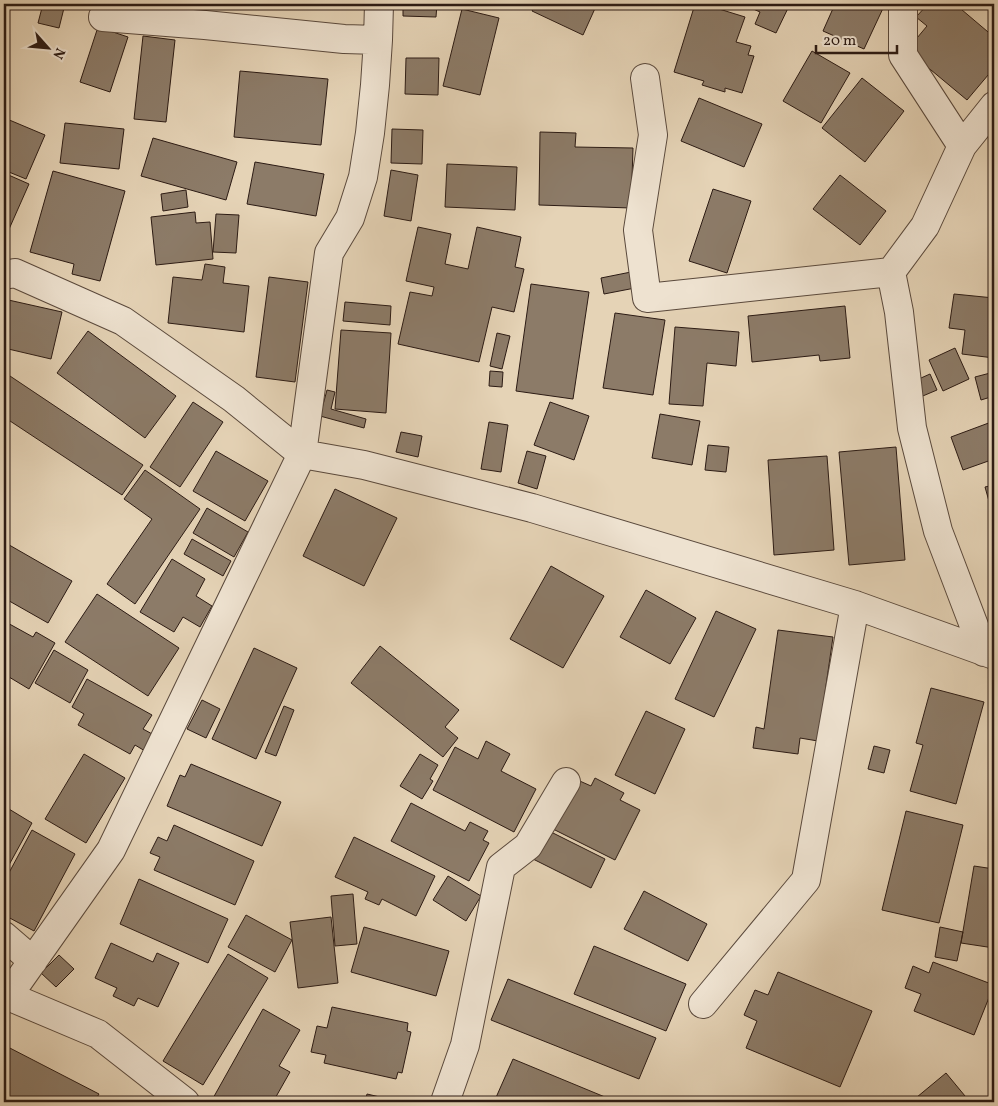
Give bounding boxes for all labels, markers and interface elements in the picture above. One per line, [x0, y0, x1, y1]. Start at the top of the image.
north arrow [22, 22, 72, 72]
scale bar [816, 22, 897, 54]
text: 20 m [823, 31, 856, 52]
text: N [47, 44, 69, 62]

